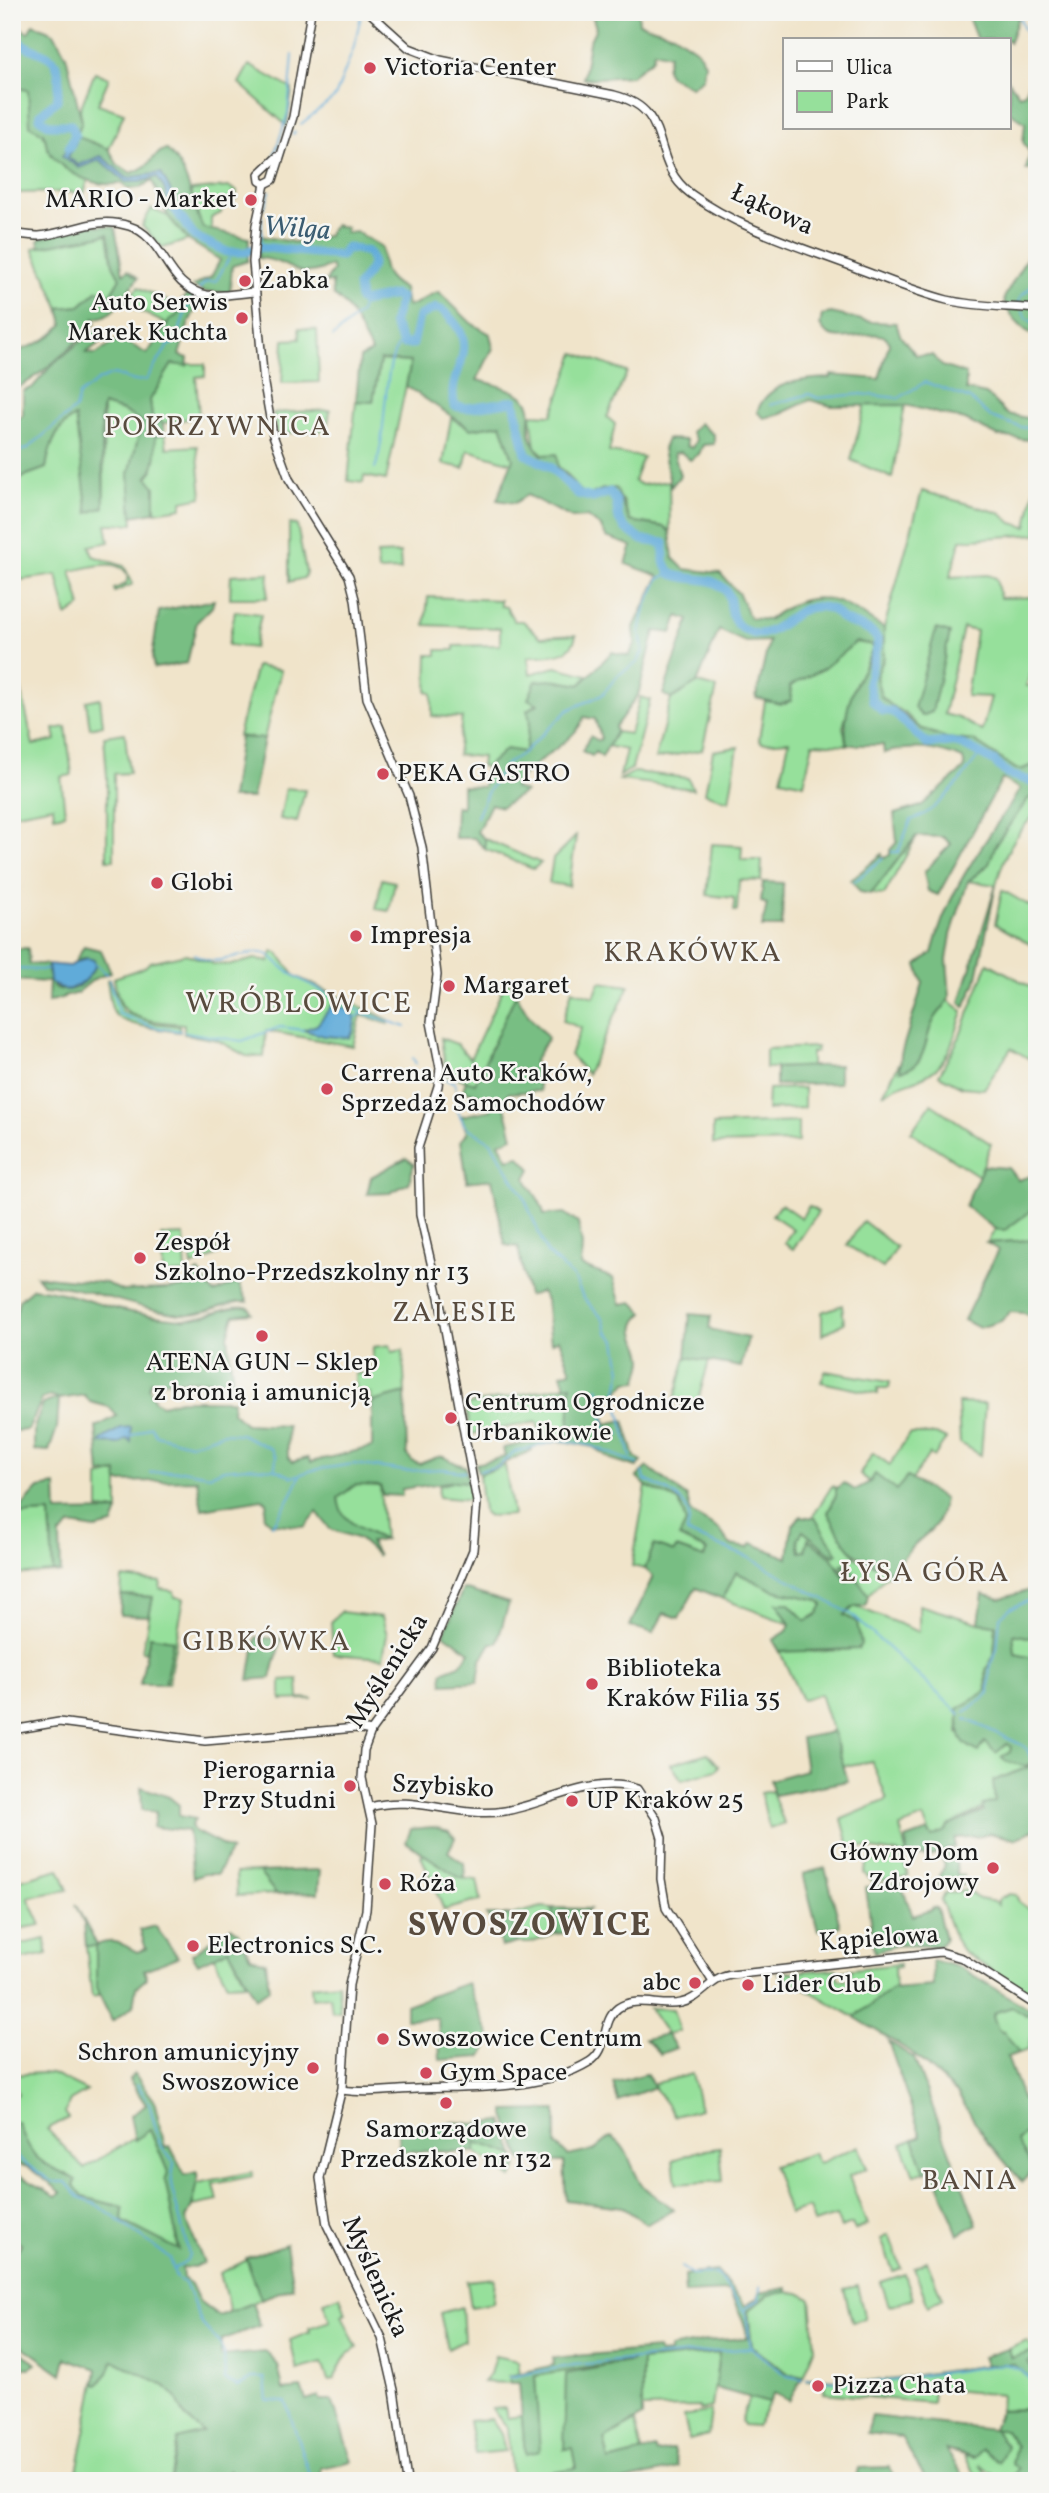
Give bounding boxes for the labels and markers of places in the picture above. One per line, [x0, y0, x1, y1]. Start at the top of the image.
place label: Victoria Center [384, 50, 557, 86]
marker: Victoria Center [362, 60, 378, 76]
place label: MARIO - Market [45, 182, 237, 218]
marker: MARIO - Market [243, 192, 259, 208]
place label: Żabka [259, 263, 329, 299]
marker: Żabka [237, 273, 253, 289]
place label: Auto Serwis Marek Kuchta [67, 285, 228, 351]
marker: Auto Serwis Marek Kuchta [234, 310, 250, 326]
place label: PEKA GASTRO [397, 756, 570, 792]
marker: PEKA GASTRO [375, 766, 391, 782]
place label: Globi [171, 865, 233, 901]
marker: Globi [149, 875, 165, 891]
place label: Impresja [370, 918, 472, 954]
marker: Impresja [348, 928, 364, 944]
place label: Margaret [463, 968, 570, 1004]
marker: Margaret [441, 978, 457, 994]
place label: Carrena Auto Kraków, Sprzedaż Samochodów [341, 1056, 605, 1122]
marker: Carrena Auto Kraków, Sprzedaż Samochodów [319, 1081, 335, 1097]
place label: Zespół Szkolno-Przedszkolny nr 13 [154, 1225, 469, 1291]
marker: Zespół Szkolno-Przedszkolny nr 13 [132, 1250, 148, 1266]
marker: ATENA GUN – Sklep z bronią i amunicją [254, 1328, 270, 1344]
place label: ATENA GUN – Sklep z bronią i amunicją [146, 1345, 378, 1411]
place label: Centrum Ogrodnicze Urbanikowie [465, 1385, 705, 1451]
marker: Centrum Ogrodnicze Urbanikowie [443, 1410, 459, 1426]
place label: Biblioteka Kraków Filia 35 [606, 1651, 781, 1717]
marker: Biblioteka Kraków Filia 35 [584, 1676, 600, 1692]
place label: Pierogarnia Przy Studni [202, 1753, 336, 1819]
marker: Pierogarnia Przy Studni [342, 1778, 358, 1794]
place label: UP Kraków 25 [586, 1783, 744, 1819]
marker: UP Kraków 25 [564, 1793, 580, 1809]
place label: Główny Dom Zdrojowy [830, 1835, 979, 1901]
marker: Główny Dom Zdrojowy [985, 1860, 1001, 1876]
place label: Róża [399, 1866, 456, 1902]
marker: Róża [377, 1876, 393, 1892]
place label: Electronics S.C. [207, 1928, 383, 1964]
marker: Electronics S.C. [185, 1938, 201, 1954]
place label: abc [642, 1965, 681, 2001]
place label: Lider Club [762, 1967, 881, 2003]
marker: abc [687, 1975, 703, 1991]
marker: Lider Club [740, 1977, 756, 1993]
place label: Swoszowice Centrum [397, 2021, 642, 2057]
marker: Swoszowice Centrum [375, 2031, 391, 2047]
place label: Schron amunicyjny Swoszowice [77, 2035, 299, 2101]
place label: Gym Space [440, 2055, 567, 2091]
marker: Schron amunicyjny Swoszowice [305, 2060, 321, 2076]
marker: Gym Space [418, 2065, 434, 2081]
marker: Samorządowe Przedszkole nr 132 [438, 2095, 454, 2111]
place label: Samorządowe Przedszkole nr 132 [340, 2112, 552, 2178]
place label: Pizza Chata [832, 2368, 966, 2404]
marker: Pizza Chata [810, 2378, 826, 2394]

